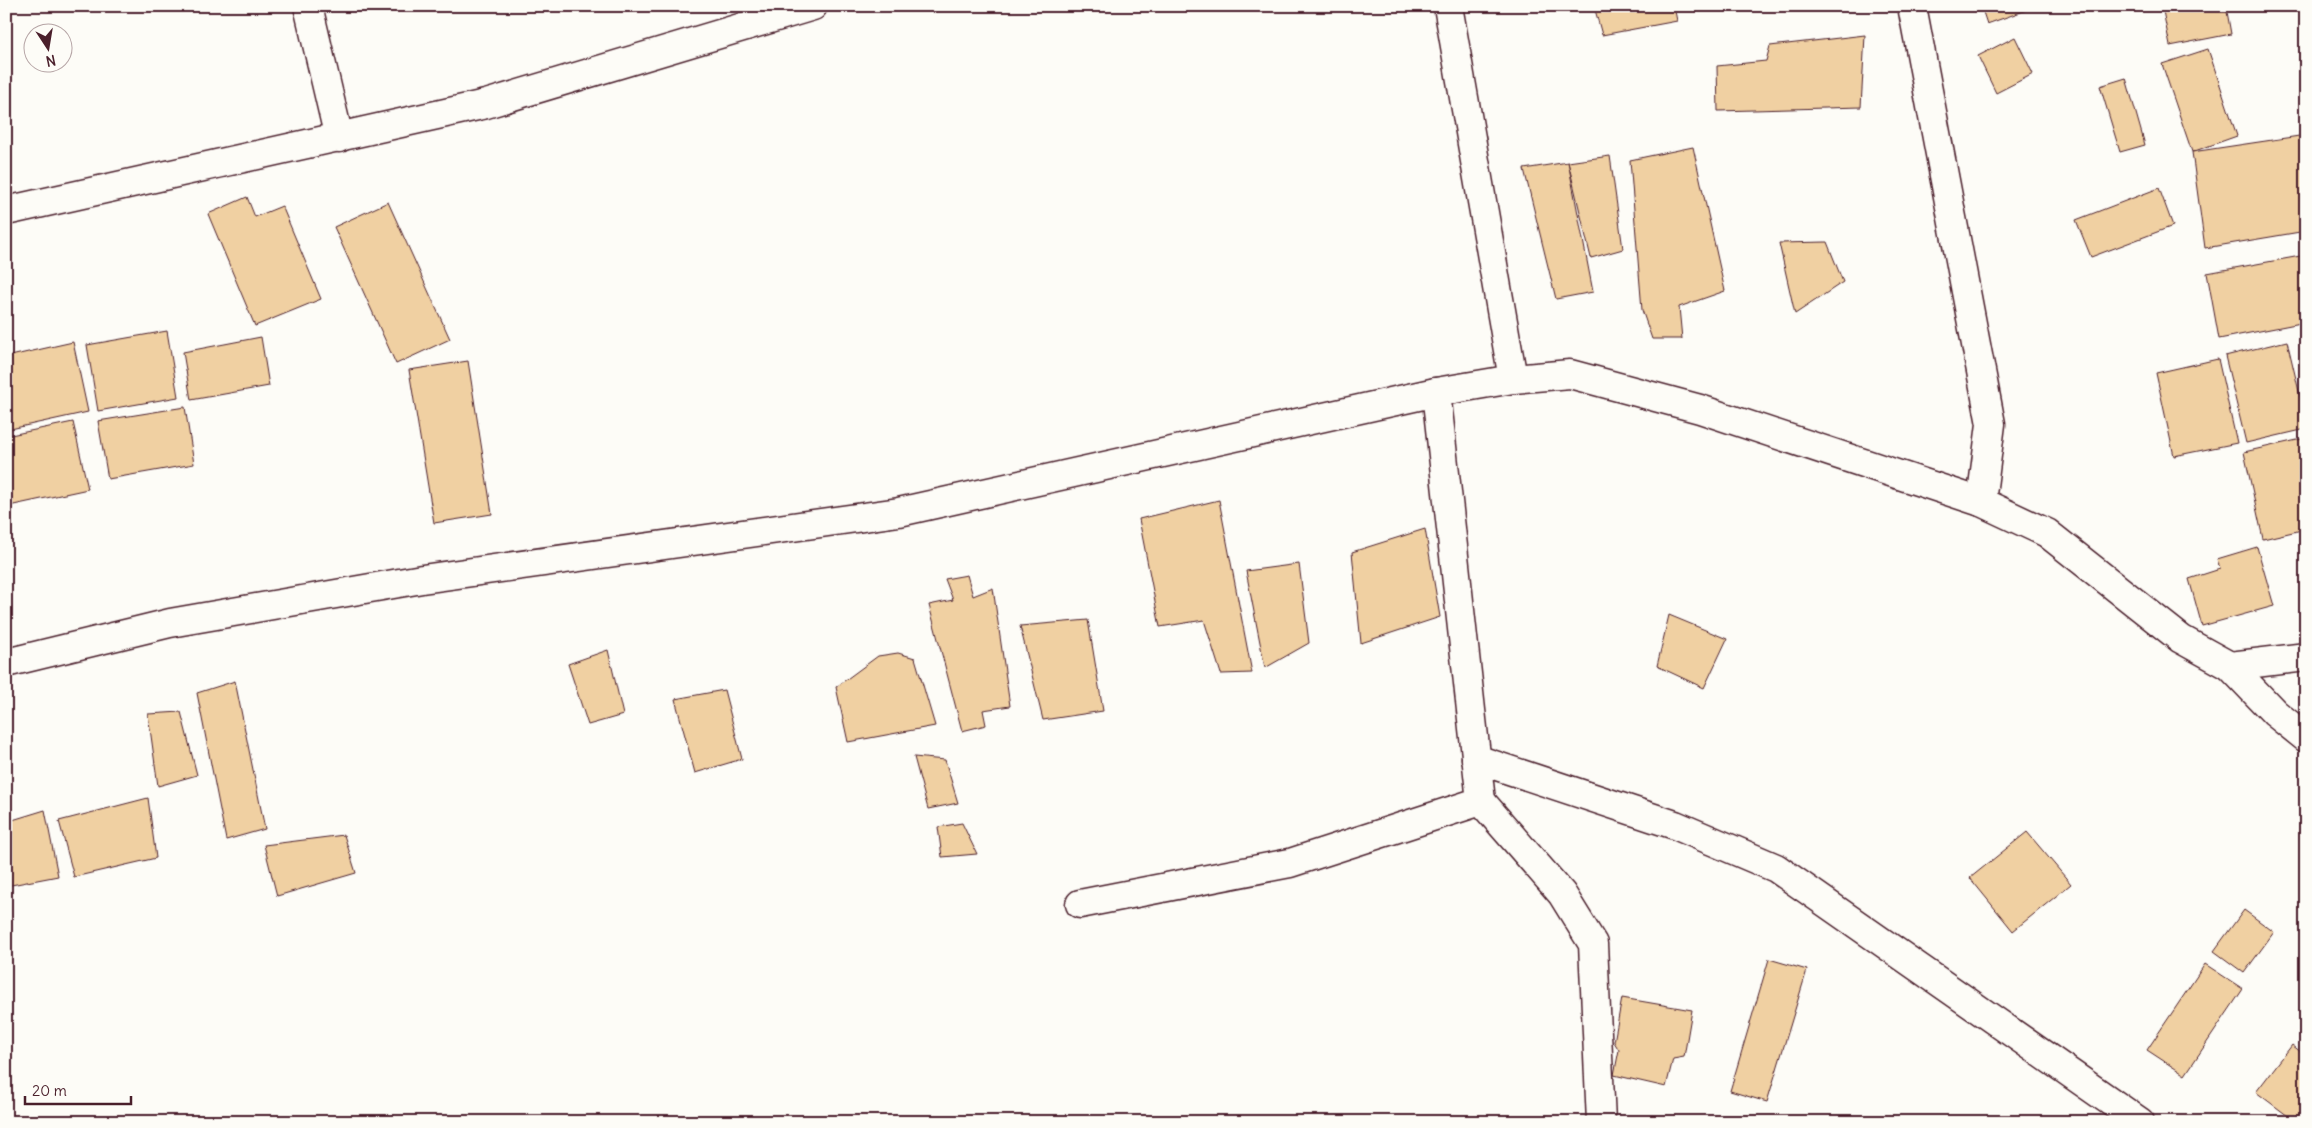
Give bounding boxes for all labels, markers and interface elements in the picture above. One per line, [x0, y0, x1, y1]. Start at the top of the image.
north arrow [22, 22, 72, 72]
text: N [44, 51, 57, 71]
scale bar [25, 1073, 131, 1105]
text: 20 m [32, 1081, 67, 1100]

